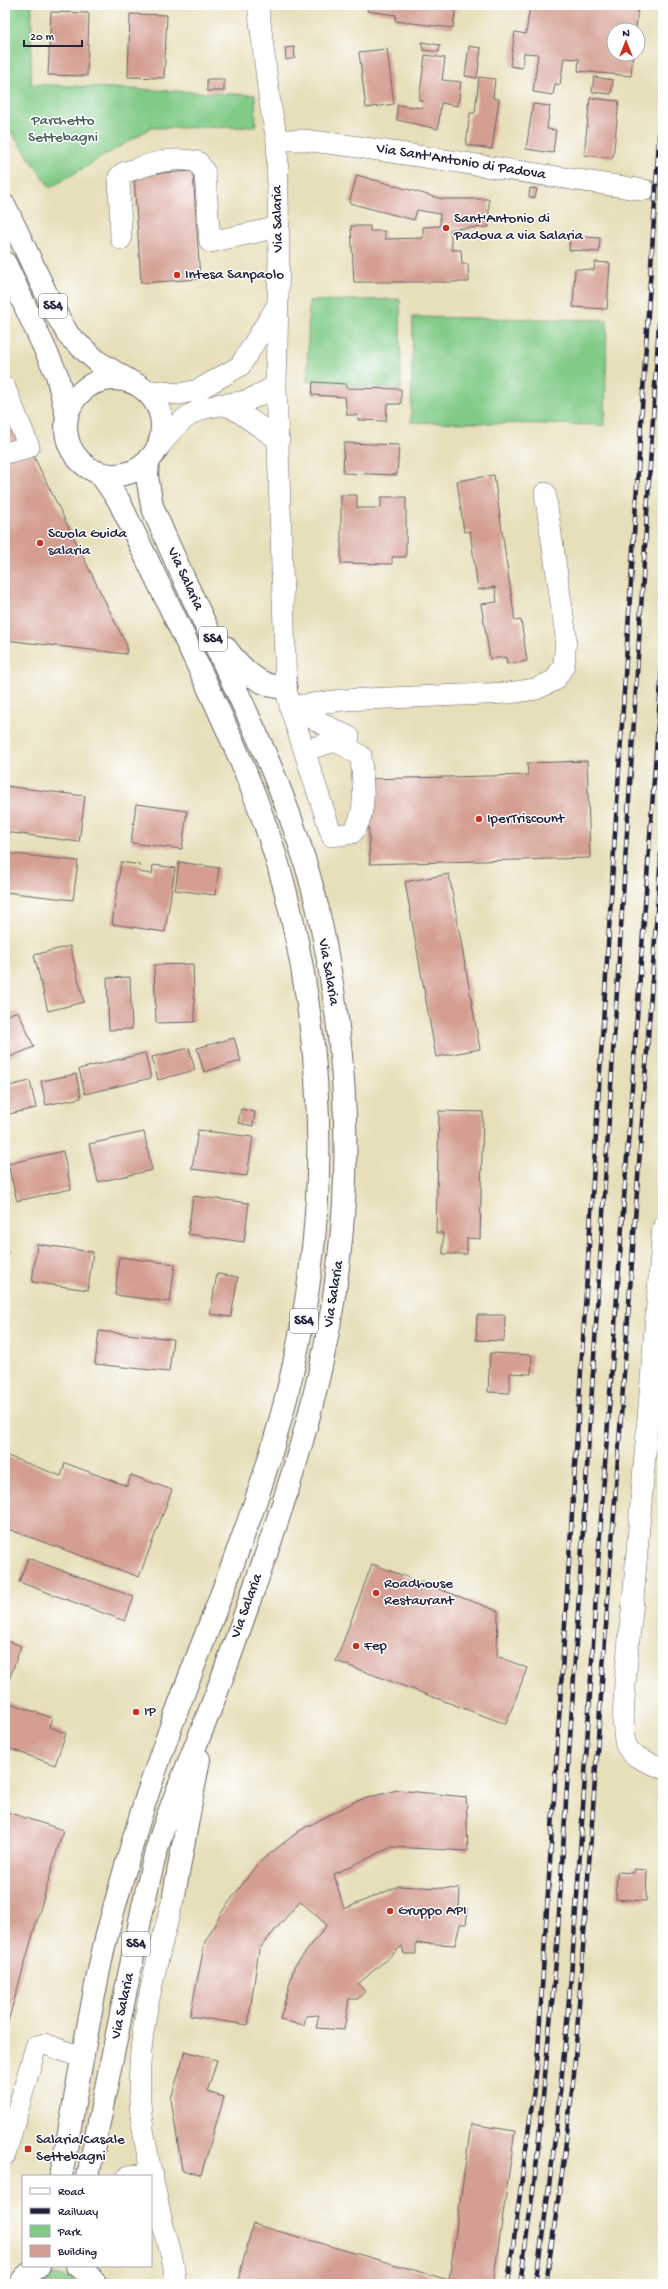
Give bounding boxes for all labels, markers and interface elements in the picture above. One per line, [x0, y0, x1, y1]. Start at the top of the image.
scale bar [24, 22, 82, 48]
north arrow [606, 22, 646, 62]
text: N [622, 28, 630, 40]
text: 20 m [30, 31, 55, 45]
park label: Parchetto Settebagni [28, 112, 98, 147]
street label: Via Sant'Antonio di Padova [374, 140, 548, 184]
street label: Via Salaria [268, 185, 288, 254]
place label: Sant'Antonio di Padova a via Salaria [453, 210, 584, 245]
marker: Sant'Antonio di Padova a via Salaria [441, 223, 451, 233]
place label: Intesa Sanpaolo [185, 266, 284, 284]
marker: Intesa Sanpaolo [172, 270, 182, 280]
road number: SS4 [39, 294, 67, 318]
place label: Scuola Guida salaria [48, 525, 128, 560]
marker: Scuola Guida salaria [35, 538, 45, 548]
street label: Via Salaria [162, 544, 208, 614]
road number: SS4 [199, 627, 227, 651]
place label: IperTriscount [487, 810, 566, 828]
marker: IperTriscount [474, 814, 484, 824]
street label: Via Salaria [313, 936, 343, 1007]
street label: Via Salaria [320, 1259, 348, 1330]
road number: SS4 [290, 1309, 318, 1333]
street label: Via Salaria [227, 1571, 267, 1642]
place label: Roadhouse Restaurant [384, 1575, 455, 1610]
marker: Roadhouse Restaurant [371, 1588, 381, 1598]
place label: Fep [363, 1637, 387, 1655]
marker: Fep [351, 1641, 361, 1651]
place label: IP [144, 1703, 157, 1721]
marker: IP [131, 1707, 141, 1717]
place label: Gruppo API [398, 1902, 467, 1920]
marker: Gruppo API [385, 1906, 395, 1916]
road number: SS4 [122, 1932, 150, 1956]
street label: Via Salaria [107, 1971, 139, 2042]
place label: Salaria/Casale Settebagni [36, 2131, 125, 2166]
marker: Salaria/Casale Settebagni [23, 2144, 33, 2154]
legend [22, 2175, 152, 2267]
text: Road [58, 2186, 85, 2200]
text: Railway [58, 2206, 98, 2220]
text: Park [57, 2226, 83, 2240]
text: Building [57, 2246, 97, 2260]

